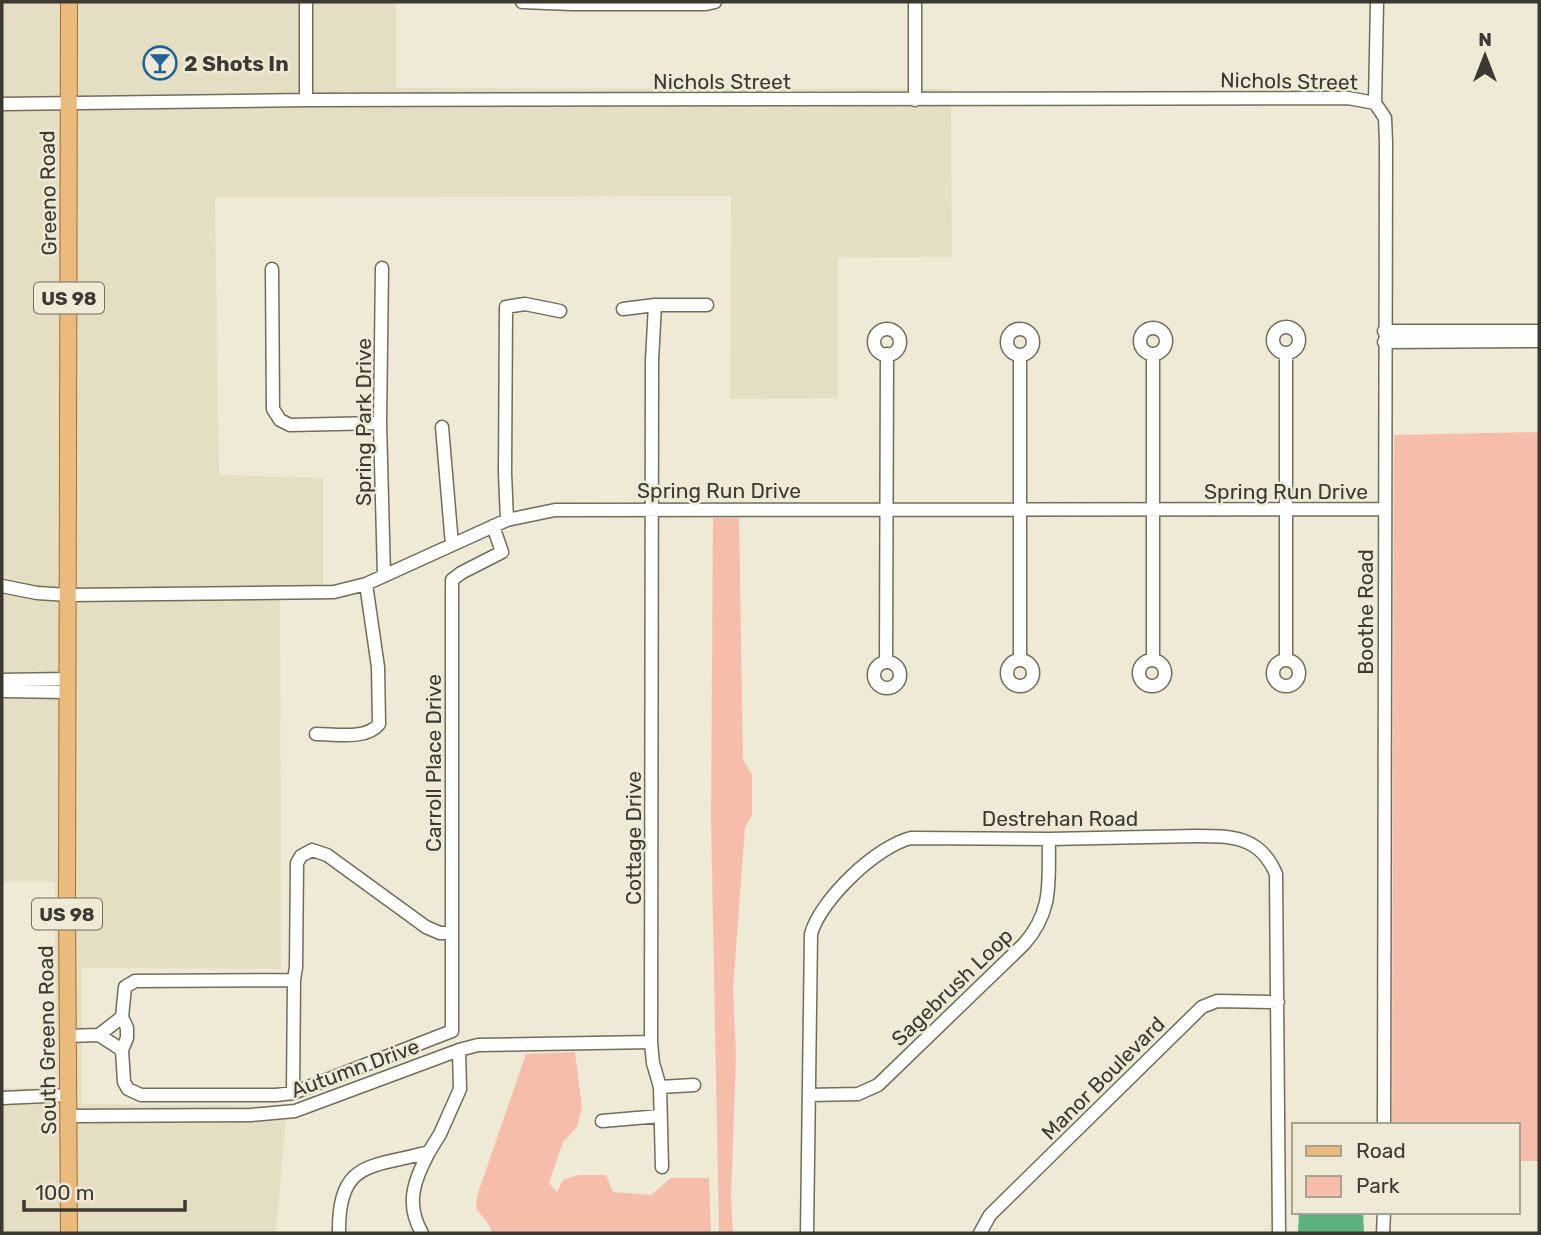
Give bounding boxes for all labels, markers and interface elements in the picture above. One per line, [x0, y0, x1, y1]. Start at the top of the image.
north arrow [1450, 21, 1520, 91]
text: N [1478, 28, 1492, 51]
bar icon: 2 Shots In [141, 44, 179, 82]
place label: 2 Shots In [184, 51, 289, 76]
street label: Nichols Street [1220, 67, 1358, 95]
street label: Nichols Street [653, 69, 791, 94]
street label: Greeno Road [34, 130, 62, 256]
road number: US 98 [34, 282, 104, 314]
street label: Spring Park Drive [351, 338, 376, 506]
street label: Spring Run Drive [637, 478, 801, 503]
street label: Spring Run Drive [1204, 479, 1368, 504]
street label: Boothe Road [1353, 549, 1378, 675]
street label: Carroll Place Drive [421, 674, 446, 852]
street label: Cottage Drive [621, 771, 646, 905]
street label: Destrehan Road [982, 806, 1138, 831]
road number: US 98 [32, 898, 102, 930]
street label: Sagebrush Loop [886, 923, 1018, 1051]
street label: South Greeno Road [33, 945, 61, 1135]
street label: Manor Boulevard [1036, 1011, 1170, 1145]
street label: Autumn Drive [288, 1033, 422, 1103]
legend [1292, 1123, 1520, 1214]
text: Road [1356, 1138, 1406, 1163]
scale bar [24, 1168, 186, 1212]
text: Park [1356, 1173, 1400, 1198]
text: 100 m [35, 1180, 94, 1205]

